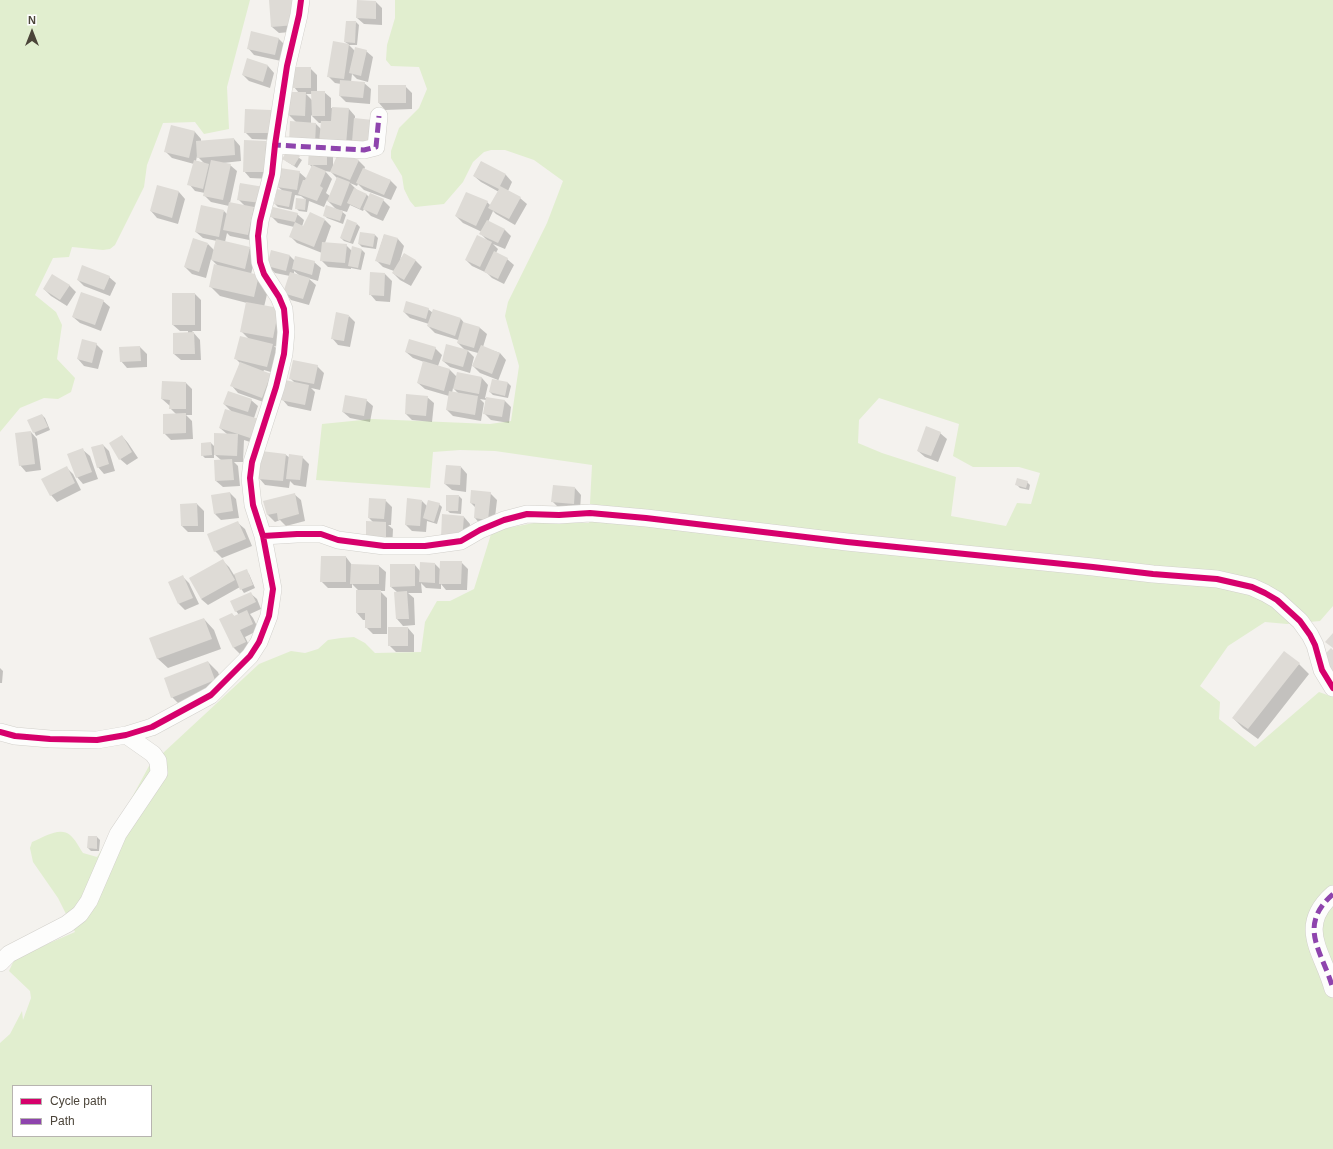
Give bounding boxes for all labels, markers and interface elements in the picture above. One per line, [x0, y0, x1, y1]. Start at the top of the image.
north arrow [12, 12, 52, 52]
text: N [28, 14, 36, 26]
legend [12, 1085, 152, 1137]
text: Cycle path [50, 1094, 107, 1108]
text: Path [50, 1114, 75, 1128]

